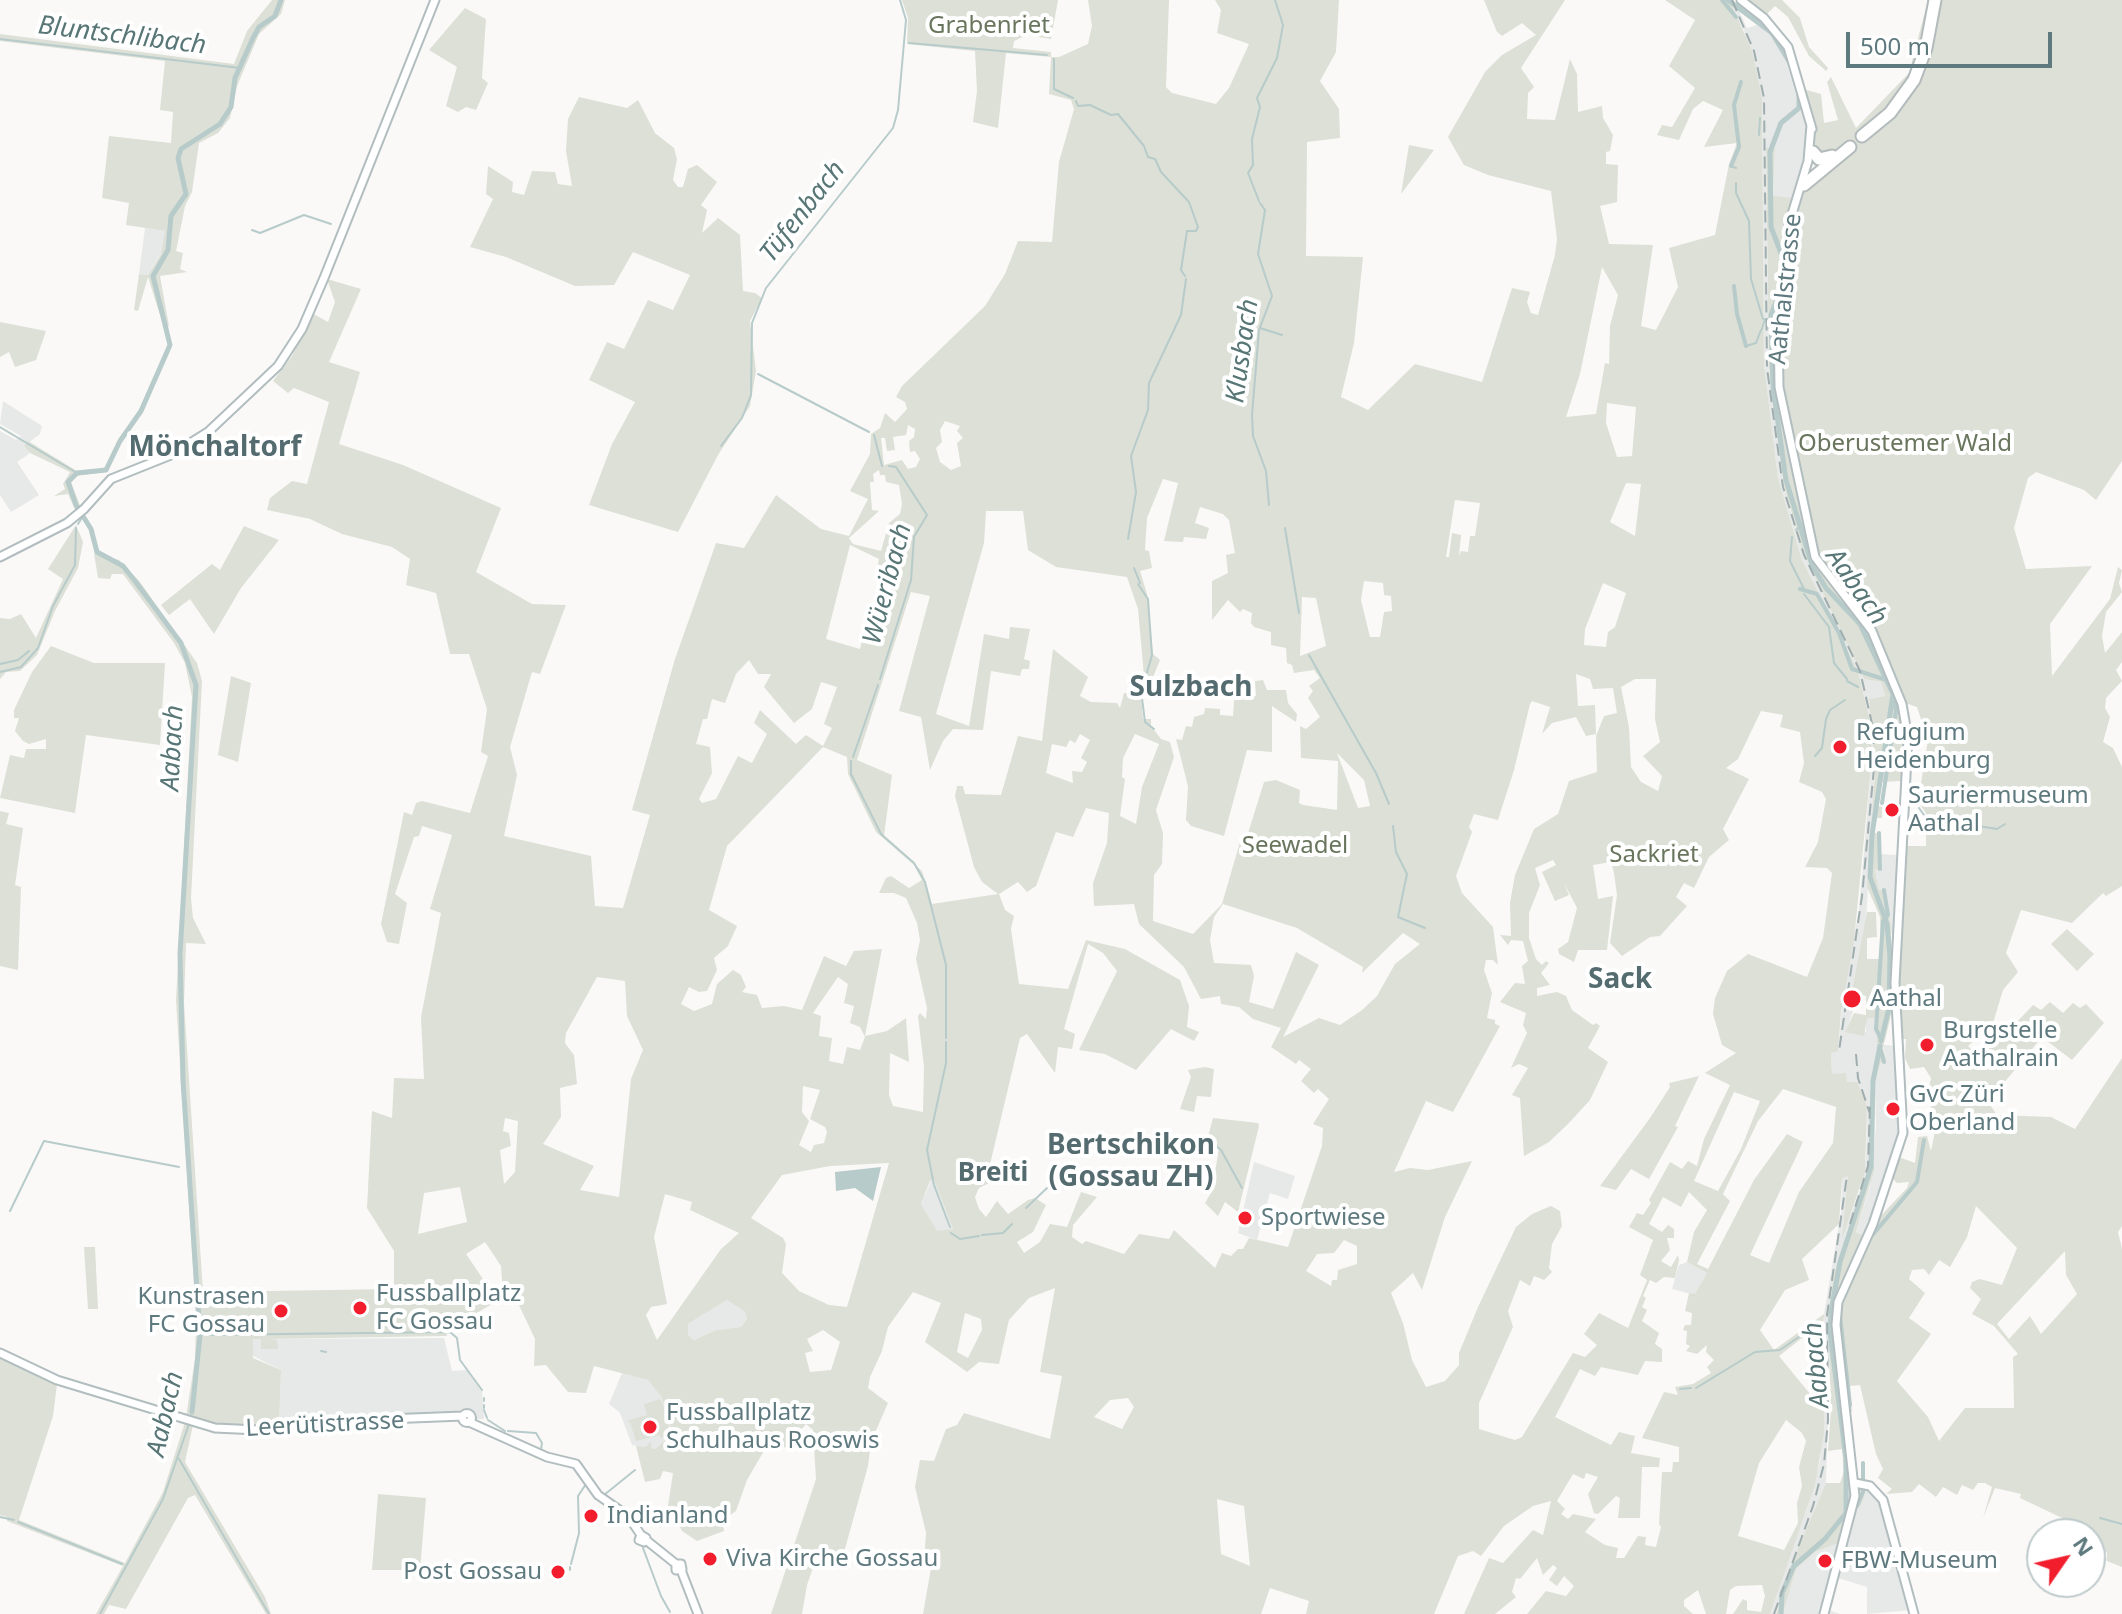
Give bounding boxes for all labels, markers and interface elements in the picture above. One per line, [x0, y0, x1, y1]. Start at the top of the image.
water label: Bluntschlibach [36, 10, 208, 62]
park label: Grabenriet [928, 12, 1050, 40]
scale bar [1850, 16, 2056, 66]
text: 500 m [1860, 29, 1930, 62]
water label: Tüfenbach [754, 155, 852, 269]
street label: Aathalstrasse [1764, 212, 1808, 366]
water label: Klusbach [1220, 297, 1266, 405]
park label: Oberustemer Wald [1798, 430, 2012, 458]
district label: Mönchaltorf [129, 431, 301, 465]
water label: Wüeribach [857, 520, 919, 648]
water label: Aabach [1819, 543, 1893, 631]
district label: Sulzbach [1130, 671, 1252, 705]
water label: Aabach [155, 704, 191, 792]
place label: Refugium Heidenburg [1856, 719, 1991, 775]
marker: Refugium Heidenburg [1831, 738, 1849, 756]
place label: Sauriermuseum Aathal [1908, 782, 2089, 838]
marker: Sauriermuseum Aathal [1883, 801, 1901, 819]
park label: Seewadel [1242, 832, 1348, 860]
park label: Sackriet [1609, 841, 1699, 869]
district label: Sack [1588, 963, 1652, 997]
place label: Aathal [1870, 985, 1942, 1013]
marker: Aathal [1841, 988, 1863, 1010]
place label: Burgstelle Aathalrain [1943, 1017, 2059, 1073]
marker: Burgstelle Aathalrain [1918, 1036, 1936, 1054]
place label: GvC Züri Oberland [1909, 1081, 2015, 1137]
marker: GvC Züri Oberland [1884, 1100, 1902, 1118]
district label: Bertschikon (Gossau ZH) [1047, 1129, 1215, 1195]
district label: Breiti [958, 1158, 1028, 1190]
place label: Sportwiese [1261, 1204, 1386, 1232]
marker: Sportwiese [1236, 1209, 1254, 1227]
place label: Fussballplatz FC Gossau [376, 1280, 521, 1336]
place label: Kunstrasen FC Gossau [138, 1283, 265, 1339]
marker: Fussballplatz FC Gossau [351, 1299, 369, 1317]
marker: Kunstrasen FC Gossau [272, 1302, 290, 1320]
water label: Aabach [1798, 1321, 1836, 1409]
water label: Aabach [141, 1369, 191, 1459]
place label: Fussballplatz Schulhaus Rooswis [666, 1399, 879, 1455]
street label: Leerütistrasse [245, 1406, 405, 1444]
marker: Fussballplatz Schulhaus Rooswis [641, 1418, 659, 1436]
place label: Indianland [607, 1502, 728, 1530]
marker: Indianland [582, 1507, 600, 1525]
north arrow [2026, 1518, 2106, 1598]
text: N [2067, 1530, 2102, 1561]
place label: Viva Kirche Gossau [726, 1545, 938, 1573]
place label: FBW-Museum [1841, 1547, 1998, 1575]
marker: Viva Kirche Gossau [701, 1550, 719, 1568]
marker: FBW-Museum [1816, 1552, 1834, 1570]
place label: Post Gossau [403, 1558, 542, 1586]
marker: Post Gossau [549, 1563, 567, 1581]

